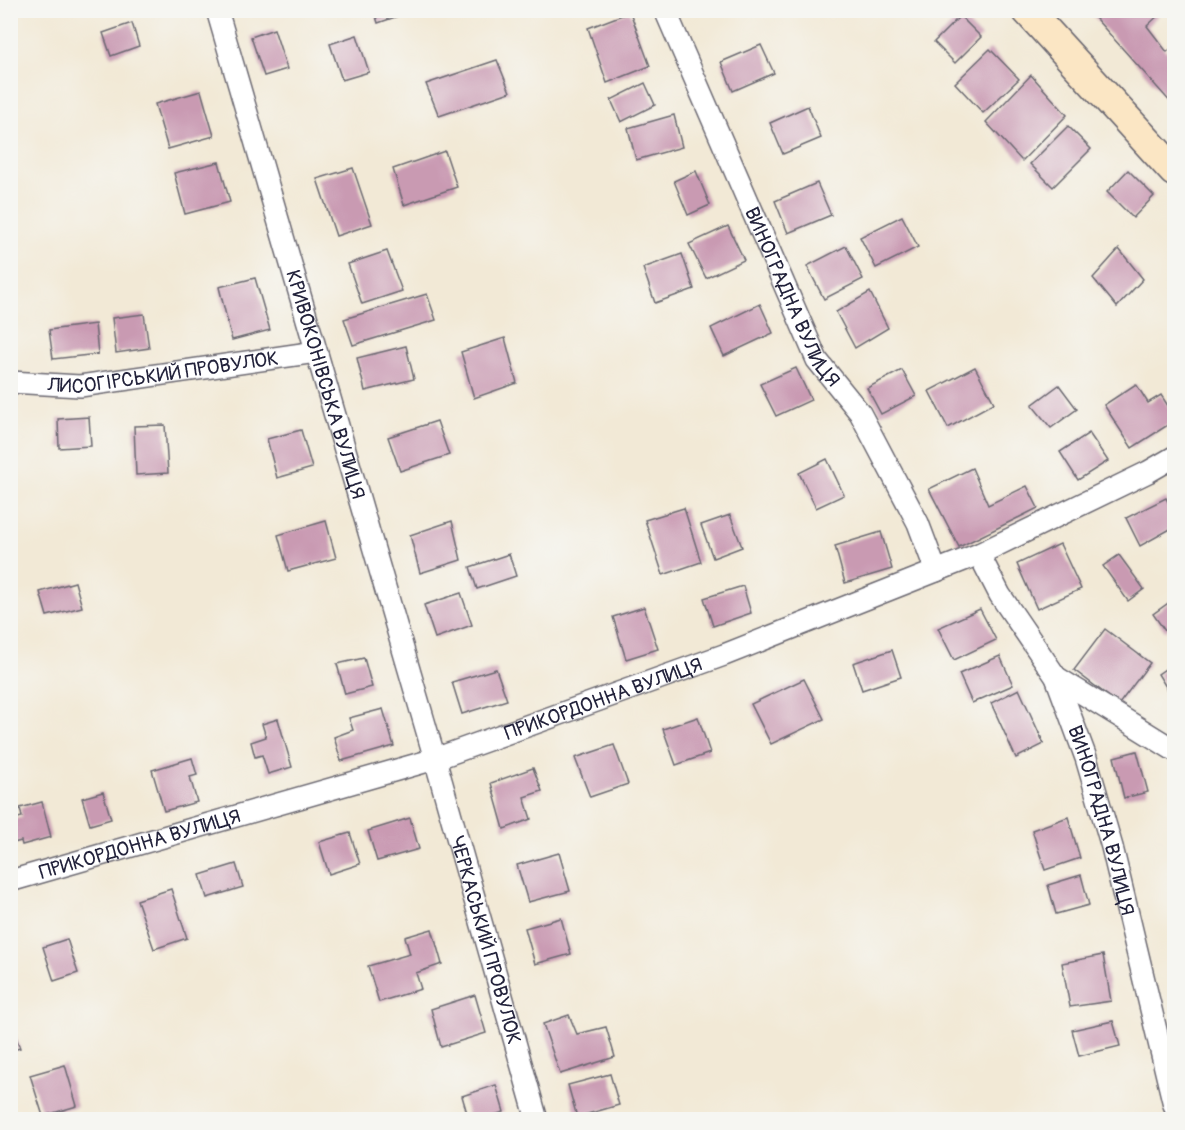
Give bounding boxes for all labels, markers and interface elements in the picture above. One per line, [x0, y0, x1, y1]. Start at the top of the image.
street label: ВИНОГРАДНА ВУЛИЦЯ [739, 203, 846, 392]
street label: КРИВОКОНІВСЬКА ВУЛИЦЯ [280, 267, 371, 502]
street label: ЛИСОГІРСЬКИЙ ПРОВУЛОК [46, 346, 280, 399]
street label: ПРИКОРДОННА ВУЛИЦЯ [501, 652, 706, 746]
street label: ВИНОГРАДНА ВУЛИЦЯ [1062, 722, 1140, 918]
street label: ПРИКОРДОННА ВУЛИЦЯ [36, 803, 244, 885]
street label: ЧЕРКАСЬКИЙ ПРОВУЛОК [444, 833, 527, 1047]

